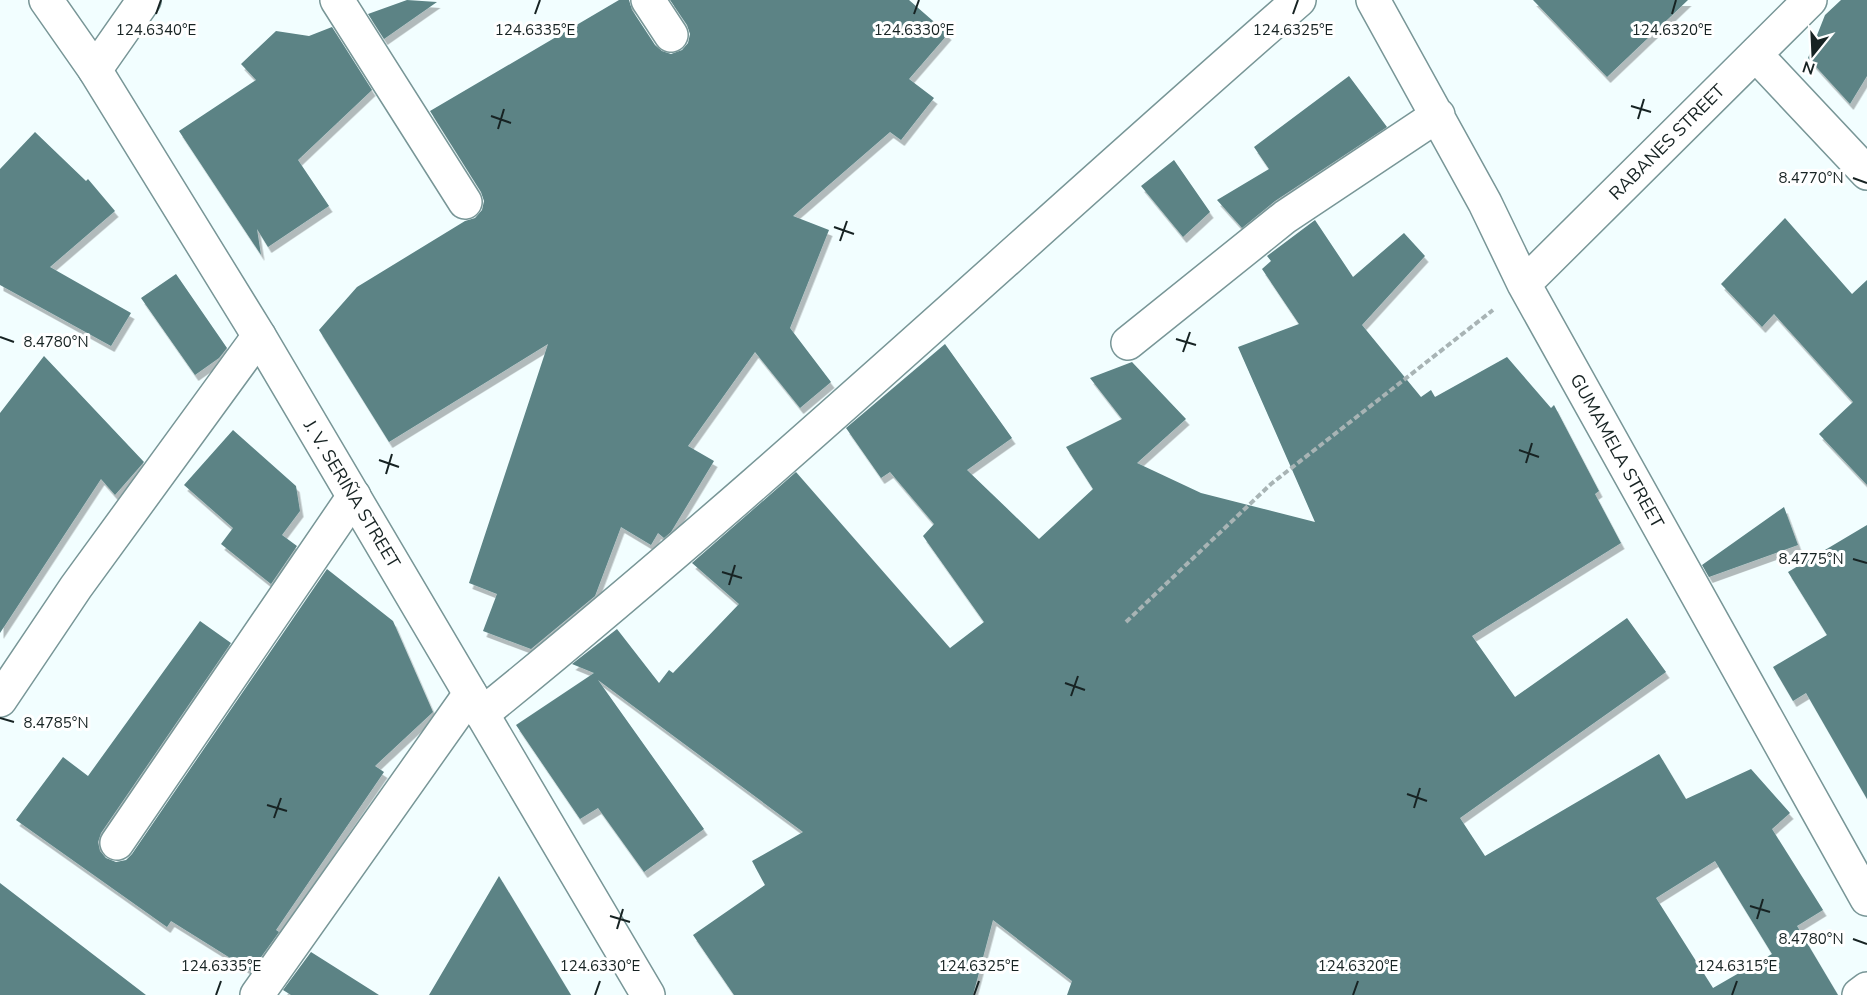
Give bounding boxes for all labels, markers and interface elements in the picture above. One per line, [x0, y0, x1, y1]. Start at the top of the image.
text: 124.6340°E [116, 20, 196, 40]
text: 124.6335°E [495, 20, 575, 40]
text: 124.6330°E [874, 20, 954, 40]
text: 124.6325°E [1253, 20, 1333, 40]
text: 124.6320°E [1632, 20, 1712, 40]
north arrow [1783, 24, 1843, 84]
text: N [1800, 55, 1818, 80]
street label: RABANES STREET [1604, 79, 1730, 205]
text: 8.4770°N [1778, 168, 1844, 188]
text: 8.4780°N [23, 332, 89, 352]
street label: GUMAMELA STREET [1565, 370, 1670, 533]
street label: J. V. SERIÑA STREET [298, 415, 406, 573]
text: 8.4775°N [1778, 549, 1844, 569]
text: 8.4785°N [23, 713, 89, 733]
text: 8.4780°N [1778, 929, 1844, 949]
text: 124.6335°E [181, 956, 261, 976]
text: 124.6330°E [560, 956, 640, 976]
text: 124.6325°E [939, 956, 1019, 976]
text: 124.6320°E [1318, 956, 1398, 976]
text: 124.6315°E [1697, 956, 1777, 976]

